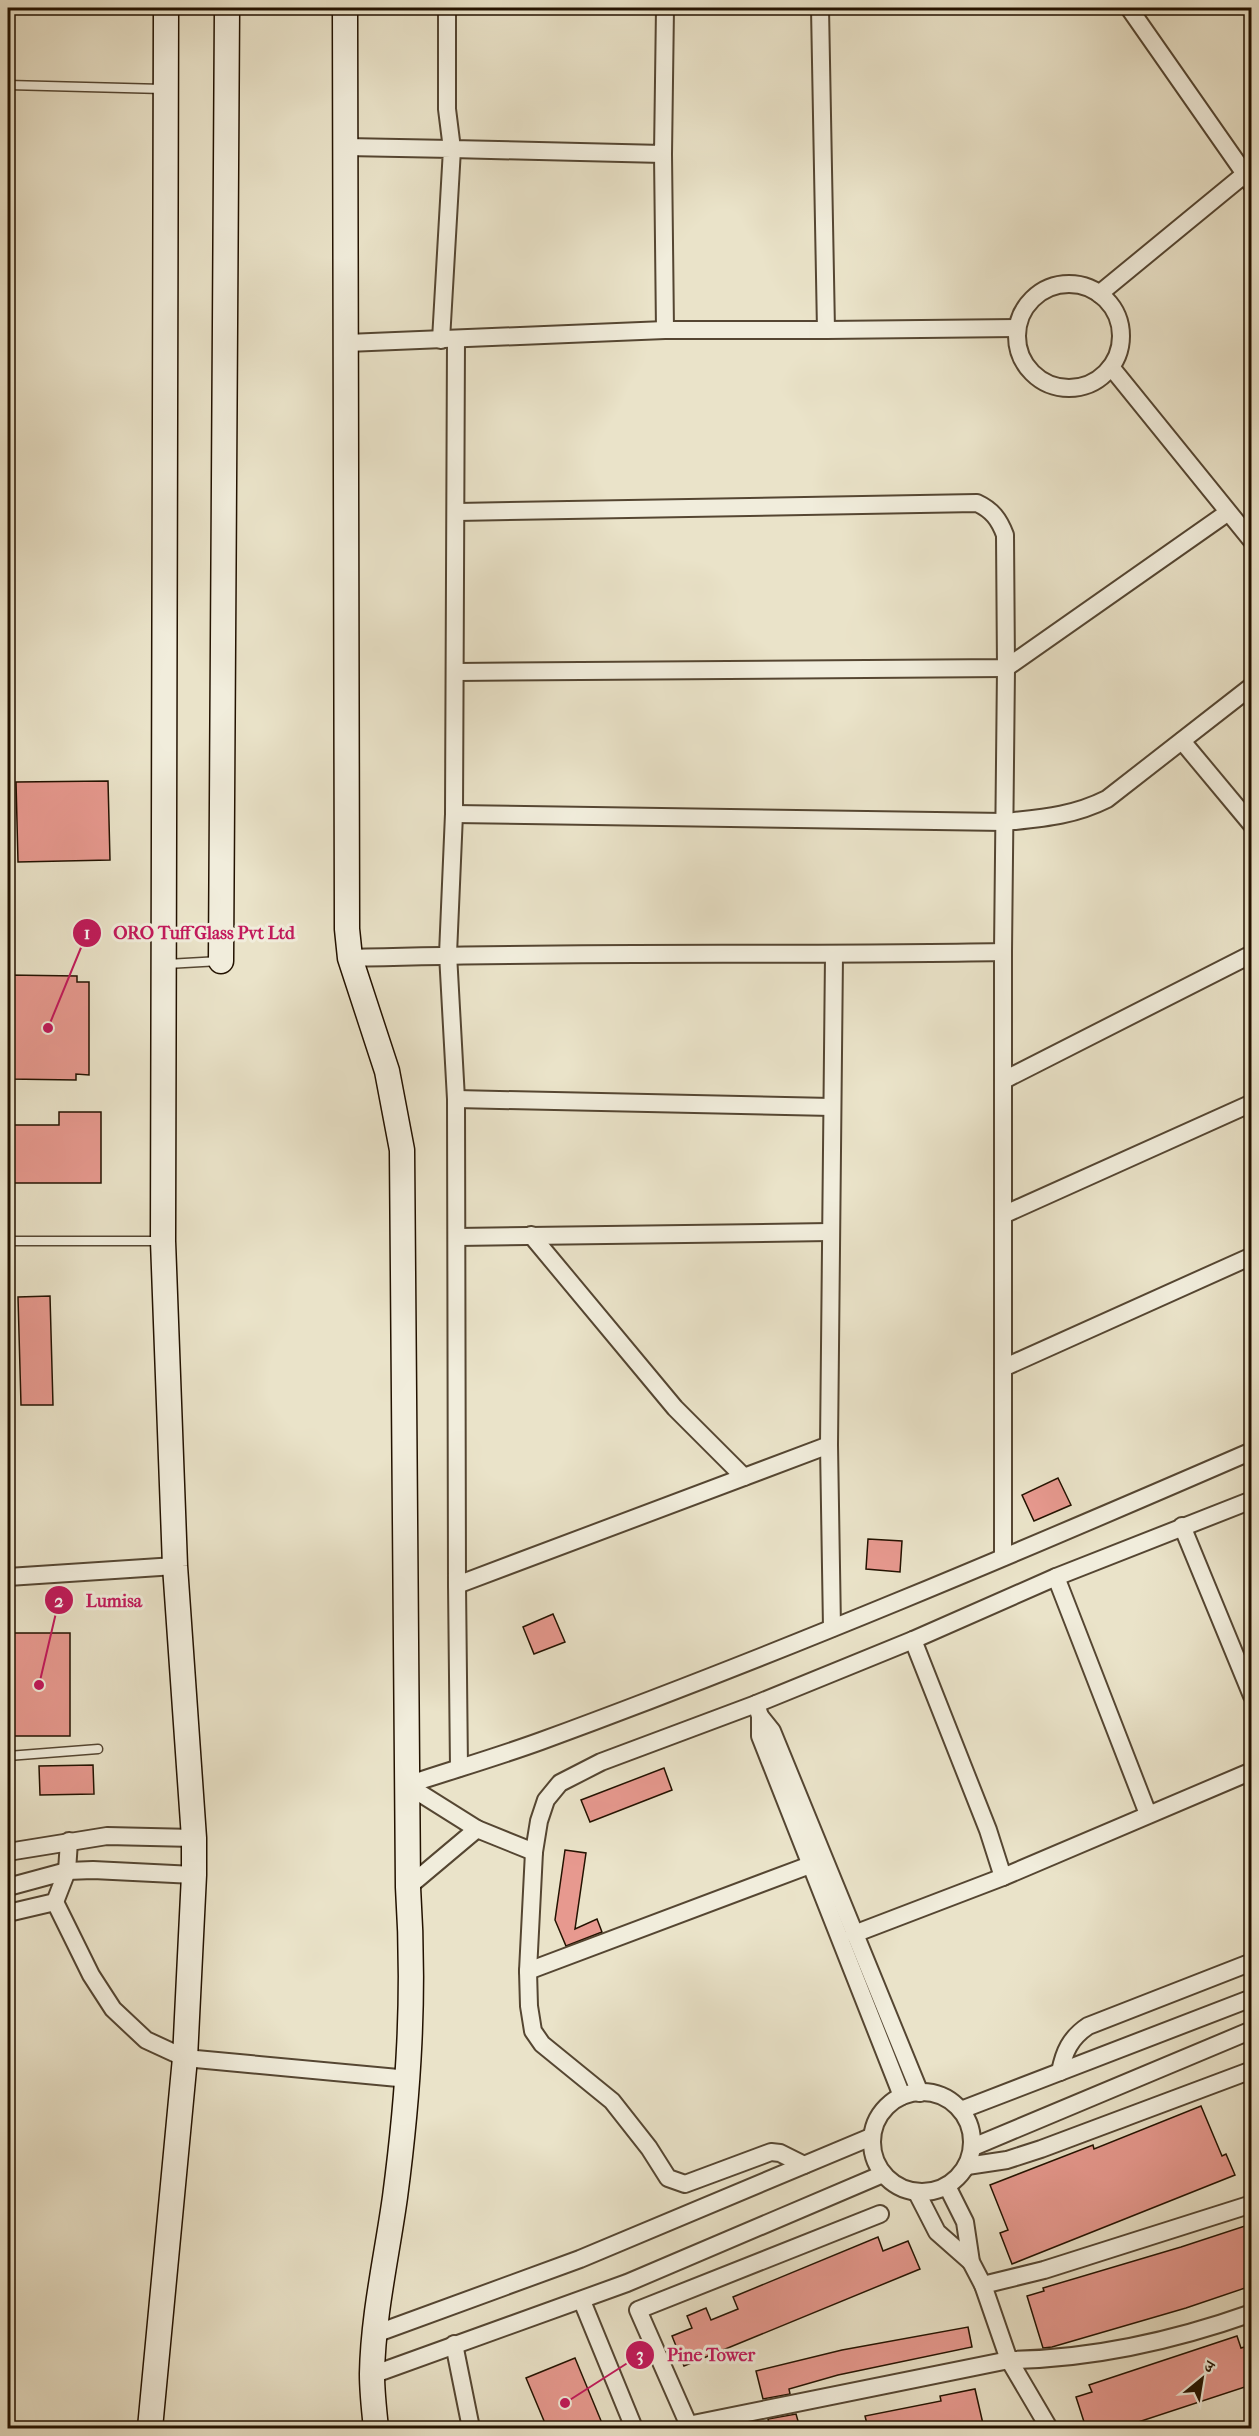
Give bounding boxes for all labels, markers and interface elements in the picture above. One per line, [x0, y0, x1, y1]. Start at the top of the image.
callout: ORO Tuff Glass Pvt Ltd [72, 915, 307, 951]
text: 1 [84, 923, 90, 944]
text: ORO Tuff Glass Pvt Ltd [113, 923, 296, 944]
callout: Lumisa [44, 1582, 154, 1618]
text: 2 [54, 1591, 64, 1612]
text: Lumisa [86, 1591, 143, 1612]
callout: Pine Tower [625, 2337, 767, 2373]
text: 3 [636, 2345, 644, 2366]
text: Pine Tower [667, 2345, 755, 2366]
north arrow [1172, 2349, 1232, 2409]
text: उ [1200, 2356, 1219, 2378]

